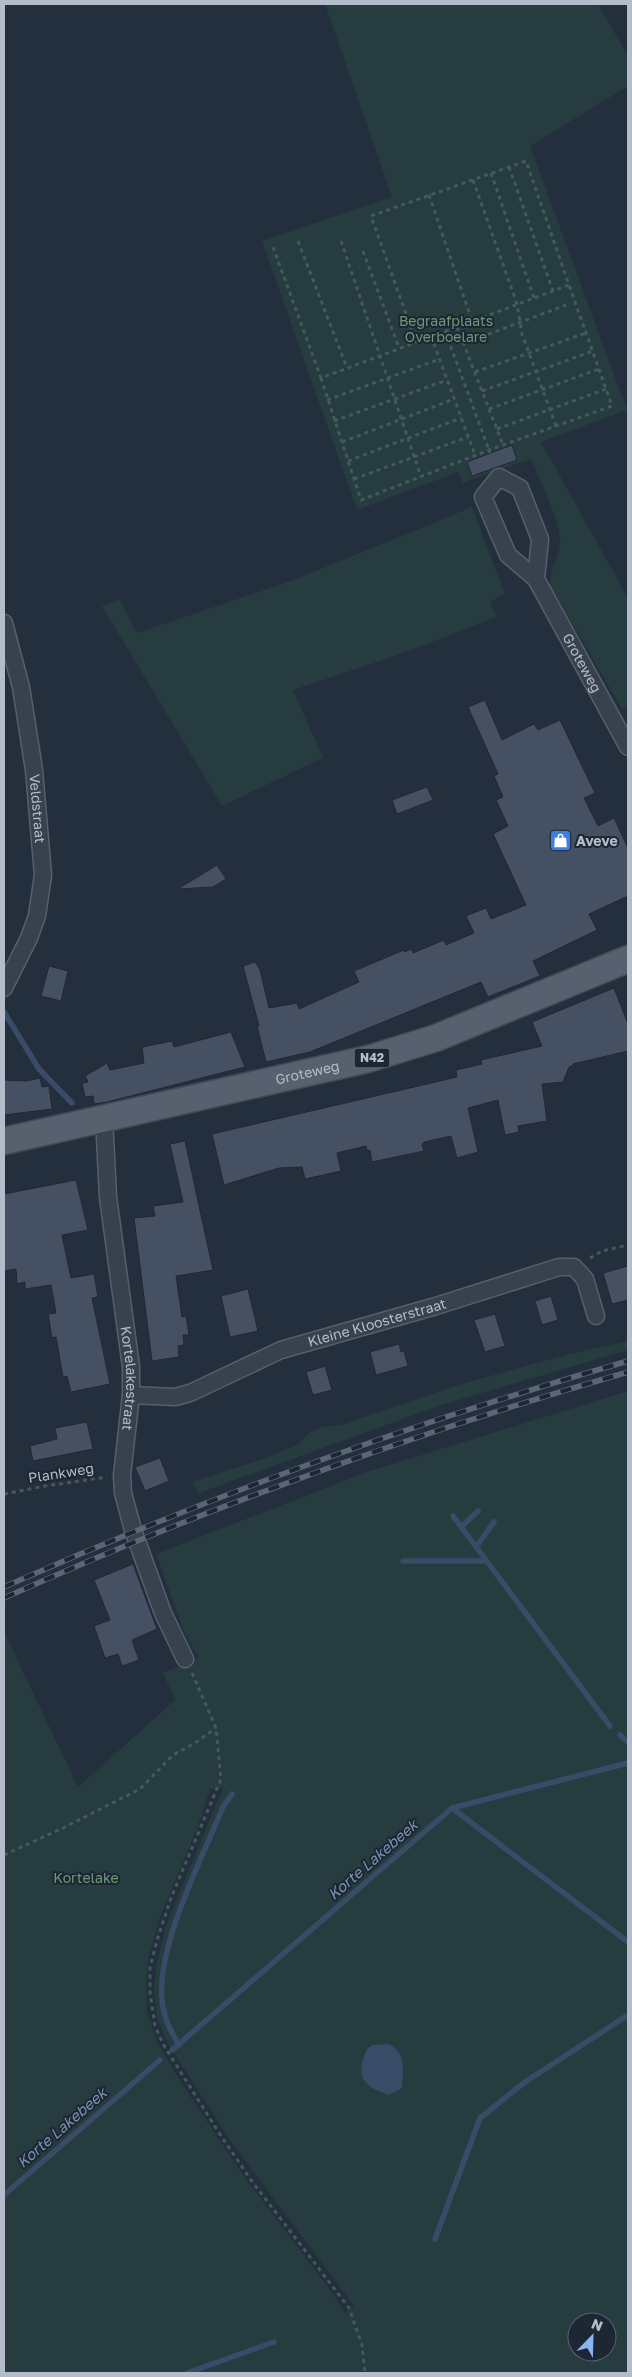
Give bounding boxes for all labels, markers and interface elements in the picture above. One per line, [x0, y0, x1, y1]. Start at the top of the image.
park label: Begraafplaats Overboelare [399, 312, 493, 345]
street label: Groteweg [559, 630, 605, 695]
street label: Veldstraat [26, 773, 49, 844]
shop icon: Aveve [548, 829, 572, 853]
place label: Aveve [576, 832, 618, 849]
road number: N42 [354, 1048, 390, 1068]
street label: Groteweg [274, 1057, 341, 1088]
street label: Kleine Kloosterstraat [306, 1294, 448, 1350]
street label: Kortelakestraat [118, 1325, 140, 1432]
street label: Plankweg [27, 1459, 95, 1486]
water label: Korte Lakebeek [324, 1814, 422, 1903]
park label: Kortelake [53, 1869, 119, 1886]
water label: Korte Lakebeek [13, 2082, 111, 2171]
north arrow [567, 2312, 617, 2362]
text: N [589, 2315, 605, 2334]

